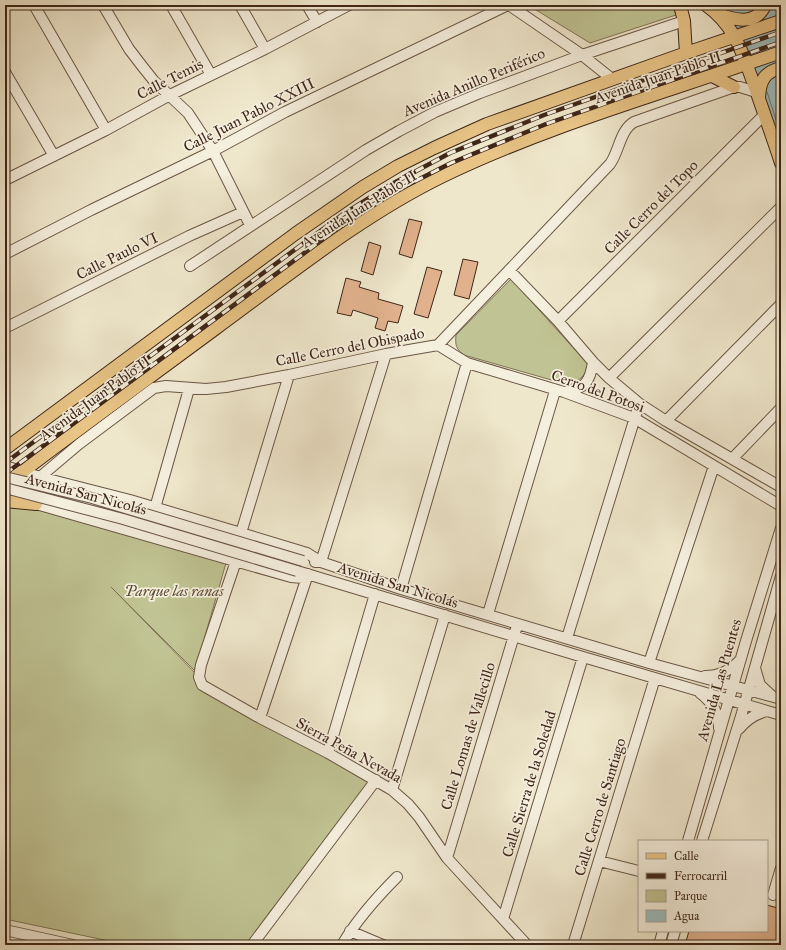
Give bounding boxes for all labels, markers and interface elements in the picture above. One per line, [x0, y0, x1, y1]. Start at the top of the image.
street label: Avenida Anillo Periférico [399, 44, 548, 120]
street label: Avenida Juan Pablo II [591, 47, 724, 108]
street label: Calle Temis [134, 55, 206, 103]
street label: Calle Juan Pablo XXIII [180, 74, 318, 157]
street label: Calle Cerro del Topo [600, 156, 702, 258]
street label: Avenida Juan Pablo II [297, 166, 421, 253]
street label: Calle Paulo VI [73, 229, 161, 283]
street label: Calle Cerro del Obispado [274, 324, 426, 370]
street label: Avenida Juan Pablo II [35, 352, 155, 446]
street label: Cerro del Potosi [549, 366, 647, 416]
street label: Avenida San Nicolás [22, 469, 149, 519]
street label: Avenida San Nicolás [335, 558, 460, 612]
park label: Parque las ranas [124, 582, 224, 600]
street label: Avenida Las Puentes [693, 617, 745, 744]
street label: Calle Lomas de Vallecillo [437, 660, 499, 812]
street label: Calle Sierra de la Soledad [498, 708, 560, 859]
street label: Sierra Peña Nevada [293, 714, 406, 787]
street label: Calle Cerro de Santiago [570, 736, 630, 878]
legend [638, 840, 768, 932]
text: Calle [674, 849, 699, 863]
text: Ferrocarril [674, 869, 728, 883]
text: Parque [674, 889, 707, 904]
text: Agua [673, 909, 700, 924]

